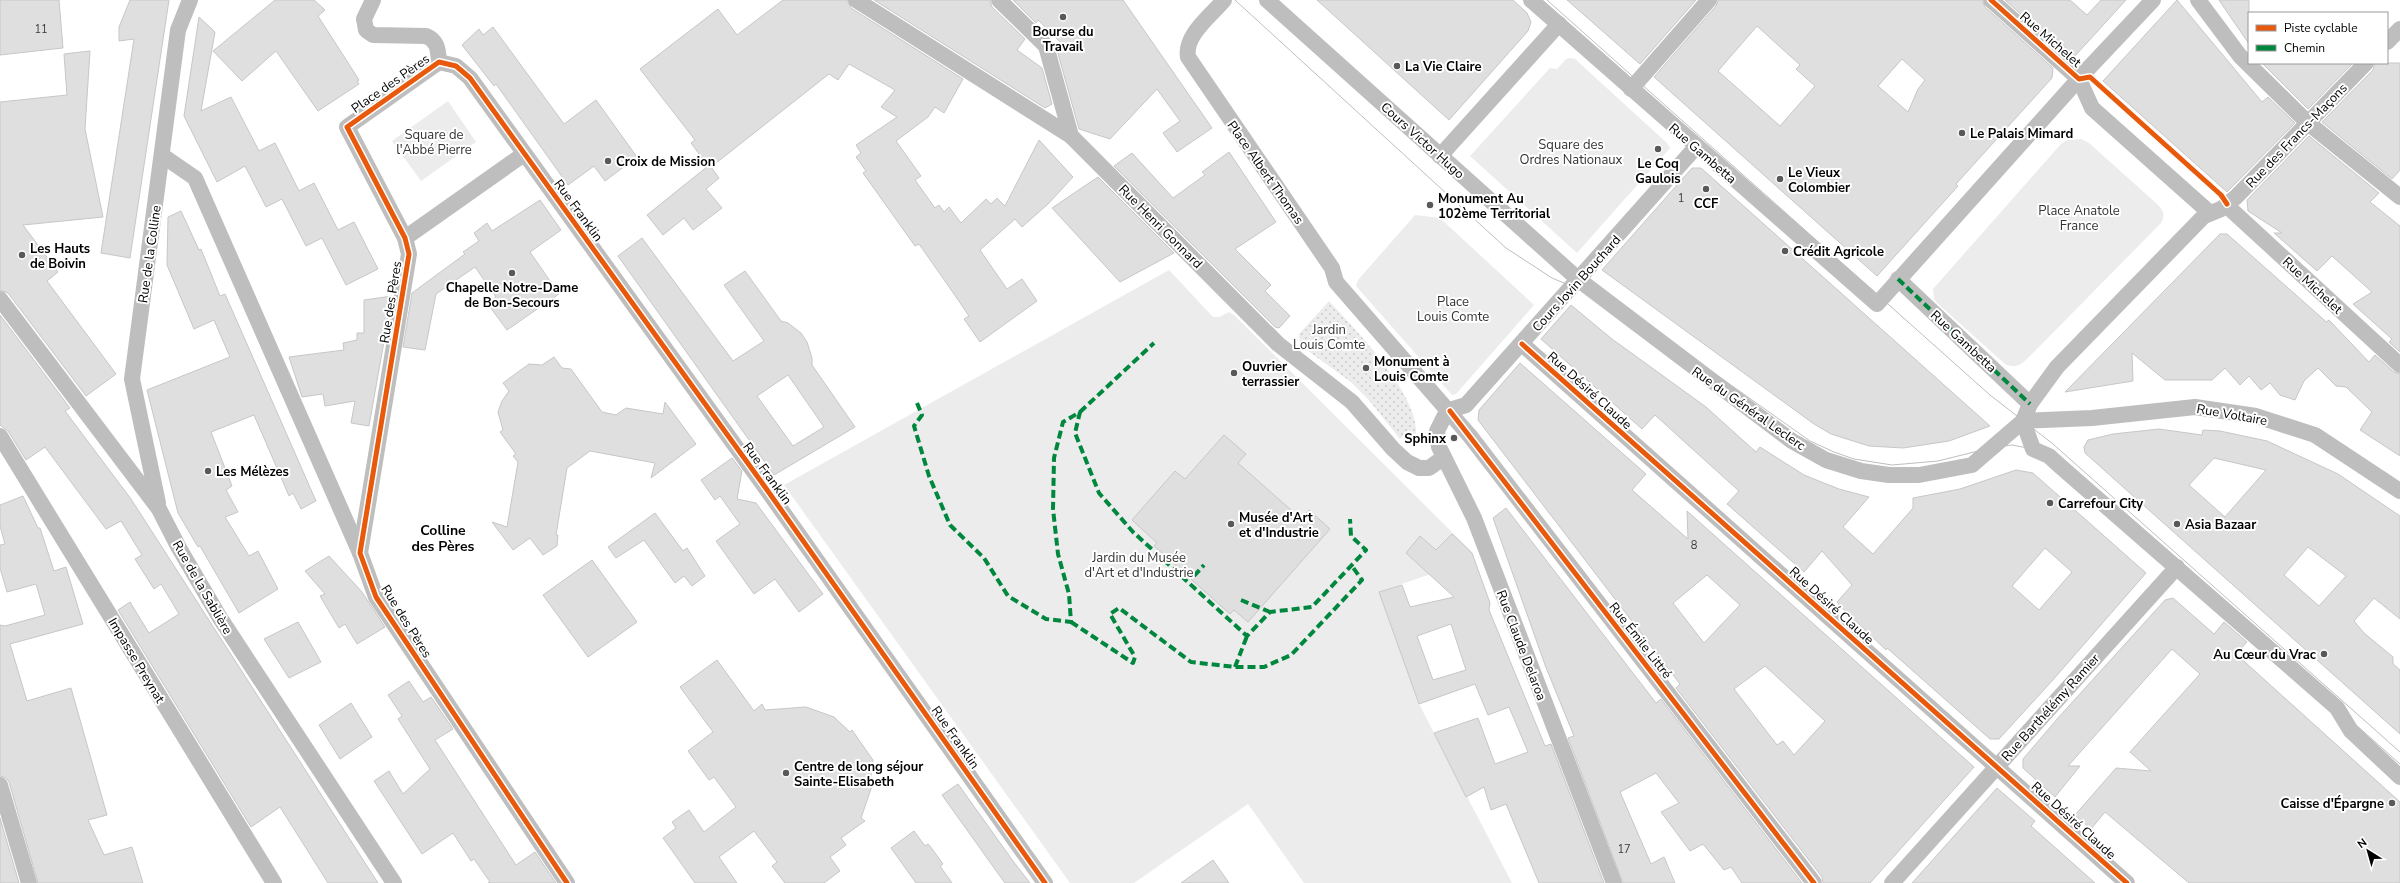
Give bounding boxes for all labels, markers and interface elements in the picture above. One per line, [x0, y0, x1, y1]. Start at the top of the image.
street label: Rue Michelet [2016, 8, 2085, 72]
marker: Bourse du Travail [1058, 12, 1068, 22]
legend [2248, 12, 2388, 64]
text: Piste cyclable [2284, 20, 2358, 36]
house number: 11 [34, 22, 48, 37]
place label: Bourse du Travail [1032, 23, 1094, 56]
text: Chemin [2284, 40, 2325, 56]
street label: Place des Pères [348, 50, 433, 118]
place label: La Vie Claire [1405, 58, 1482, 76]
marker: La Vie Claire [1392, 61, 1402, 71]
street label: Rue des Francs-Maçons [2242, 80, 2351, 192]
street label: Cours Victor Hugo [1377, 98, 1468, 183]
street label: Place Albert Thomas [1223, 117, 1308, 228]
street label: Rue Gambetta [1665, 119, 1740, 188]
place label: Le Palais Mimard [1970, 125, 2073, 143]
park label: Square de l'Abbé Pierre [396, 126, 472, 159]
marker: Le Palais Mimard [1957, 128, 1967, 138]
park label: Square des Ordres Nationaux [1520, 136, 1623, 169]
marker: Le Coq Gaulois [1653, 144, 1663, 154]
place label: Croix de Mission [616, 153, 715, 171]
place label: Le Coq Gaulois [1635, 155, 1681, 188]
marker: Croix de Mission [603, 156, 613, 166]
place label: Le Vieux Colombier [1788, 164, 1851, 197]
marker: Le Vieux Colombier [1775, 174, 1785, 184]
street label: Rue Franklin [549, 176, 607, 245]
street label: Rue Henri Gonnard [1114, 181, 1206, 273]
marker: CCF [1701, 184, 1711, 194]
place label: Monument Au 102ème Territorial [1438, 190, 1551, 223]
house number: 1 [1678, 191, 1684, 206]
place label: CCF [1694, 195, 1718, 213]
marker: Monument Au 102ème Territorial [1425, 200, 1435, 210]
park label: Place Anatole France [2038, 202, 2120, 235]
street label: Rue de la Colline [134, 204, 166, 304]
street label: Cours Jovin Bouchard [1528, 231, 1625, 336]
place label: Les Hauts de Boivin [30, 240, 90, 273]
place label: Crédit Agricole [1793, 243, 1884, 261]
marker: Crédit Agricole [1780, 246, 1790, 256]
marker: Les Hauts de Boivin [17, 250, 27, 260]
street label: Rue Michelet [2278, 253, 2347, 319]
street label: Rue des Pères [376, 260, 406, 345]
marker: Chapelle Notre-Dame de Bon-Secours [507, 268, 517, 278]
place label: Chapelle Notre-Dame de Bon-Secours [446, 279, 578, 312]
park label: Place Louis Comte [1417, 293, 1489, 326]
street label: Rue Gambetta [1926, 306, 2000, 377]
park label: Jardin Louis Comte [1293, 321, 1365, 354]
street label: Rue Désiré Claude [1543, 348, 1636, 434]
place label: Monument à Louis Comte [1374, 353, 1450, 386]
place label: Ouvrier terrassier [1242, 358, 1300, 391]
marker: Monument à Louis Comte [1361, 363, 1371, 373]
street label: Rue du Général Leclerc [1688, 363, 1809, 455]
marker: Ouvrier terrassier [1229, 368, 1239, 378]
street label: Rue Voltaire [2195, 400, 2269, 430]
place label: Sphinx [1404, 430, 1447, 448]
marker: Sphinx [1449, 433, 1459, 443]
street label: Rue Franklin [738, 439, 796, 508]
place label: Les Mélèzes [216, 463, 289, 481]
marker: Les Mélèzes [203, 466, 213, 476]
place label: Carrefour City [2058, 495, 2143, 513]
marker: Carrefour City [2045, 498, 2055, 508]
place label: Musée d'Art et d'Industrie [1239, 509, 1319, 542]
place label: Asia Bazaar [2185, 516, 2257, 534]
marker: Musée d'Art et d'Industrie [1226, 519, 1236, 529]
marker: Asia Bazaar [2172, 519, 2182, 529]
district label: Colline des Pères [412, 521, 475, 556]
street label: Rue de la Sablière [168, 537, 236, 638]
house number: 8 [1691, 538, 1698, 553]
park label: Jardin du Musée d'Art et d'Industrie [1085, 549, 1194, 582]
street label: Rue Désiré Claude [1785, 563, 1878, 649]
street label: Rue des Pères [377, 582, 436, 661]
street label: Rue Claude Delaroa [1492, 588, 1550, 703]
street label: Rue Émile Littré [1605, 598, 1677, 683]
street label: Impasse Preynat [104, 614, 169, 707]
place label: Au Cœur du Vrac [2213, 646, 2316, 664]
marker: Au Cœur du Vrac [2319, 649, 2329, 659]
street label: Rue Barthélémy Ramier [1998, 650, 2104, 765]
street label: Rue Franklin [927, 703, 983, 773]
place label: Centre de long séjour Sainte-Elisabeth [794, 758, 924, 791]
marker: Centre de long séjour Sainte-Elisabeth [781, 768, 791, 778]
street label: Rue Désiré Claude [2027, 778, 2120, 864]
place label: Caisse d'Épargne [2281, 795, 2384, 813]
marker: Caisse d'Épargne [2387, 798, 2397, 808]
north arrow [2348, 831, 2388, 871]
text: N [2354, 835, 2370, 852]
house number: 17 [1617, 842, 1631, 857]

